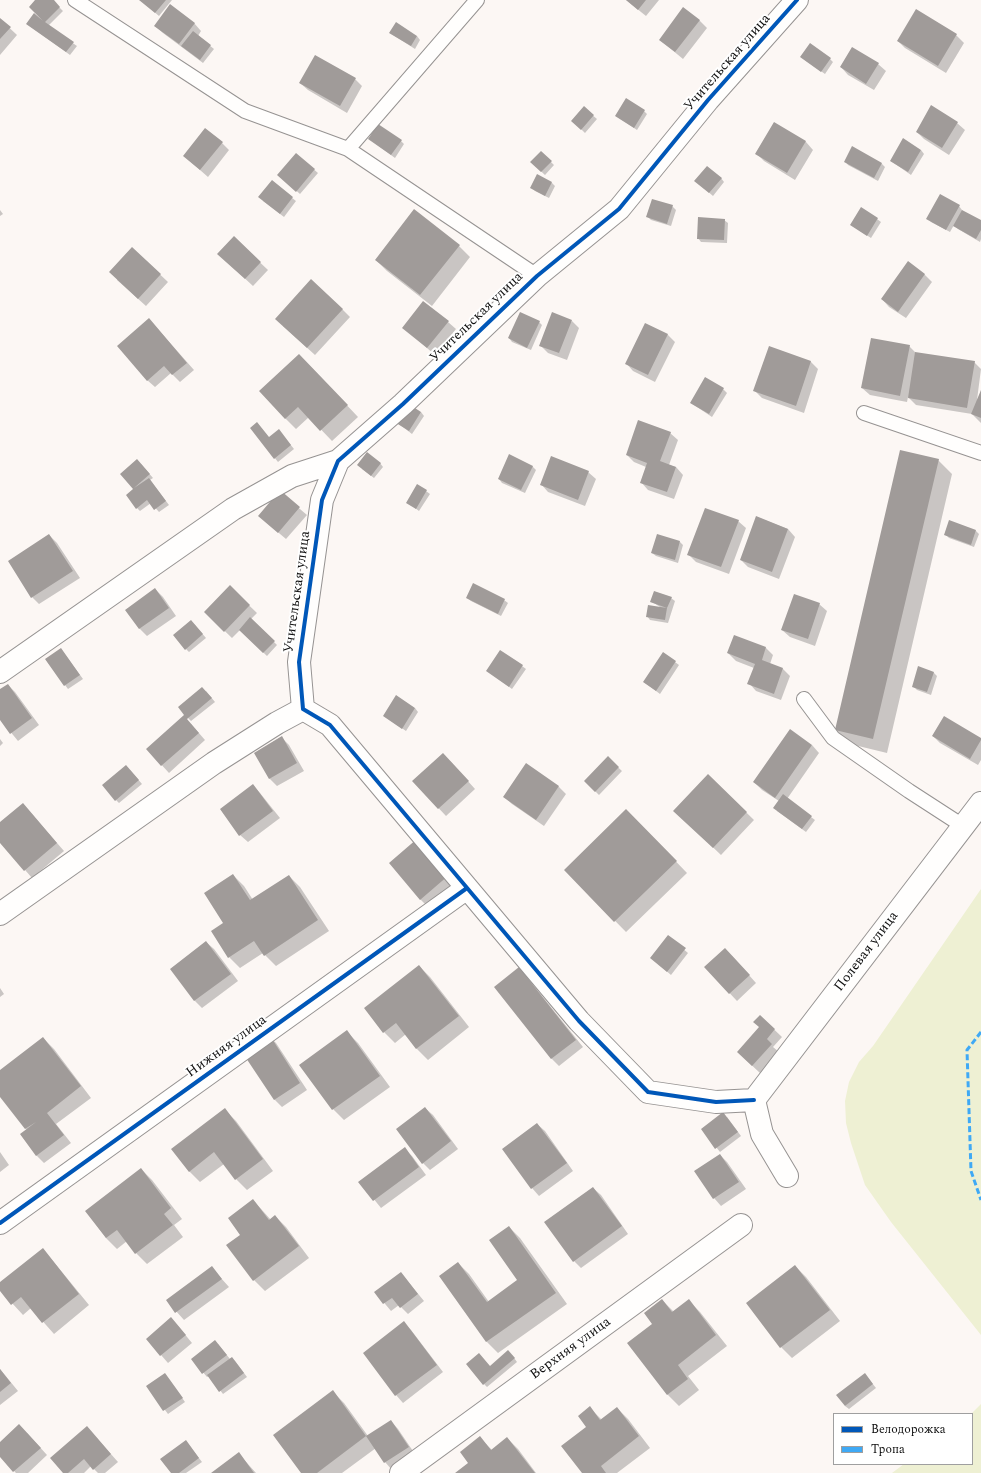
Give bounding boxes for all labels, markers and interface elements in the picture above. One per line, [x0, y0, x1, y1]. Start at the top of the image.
street label: Учительская улица [681, 11, 775, 115]
street label: Учительская улица [427, 269, 527, 367]
street label: Учительская улица [281, 530, 315, 654]
street label: Полевая улица [831, 909, 903, 995]
street label: Нижняя улица [184, 1012, 270, 1082]
street label: Верхняя улица [527, 1314, 615, 1384]
legend [833, 1413, 973, 1465]
text: Велодорожка [871, 1420, 946, 1439]
text: Тропа [871, 1440, 905, 1459]

